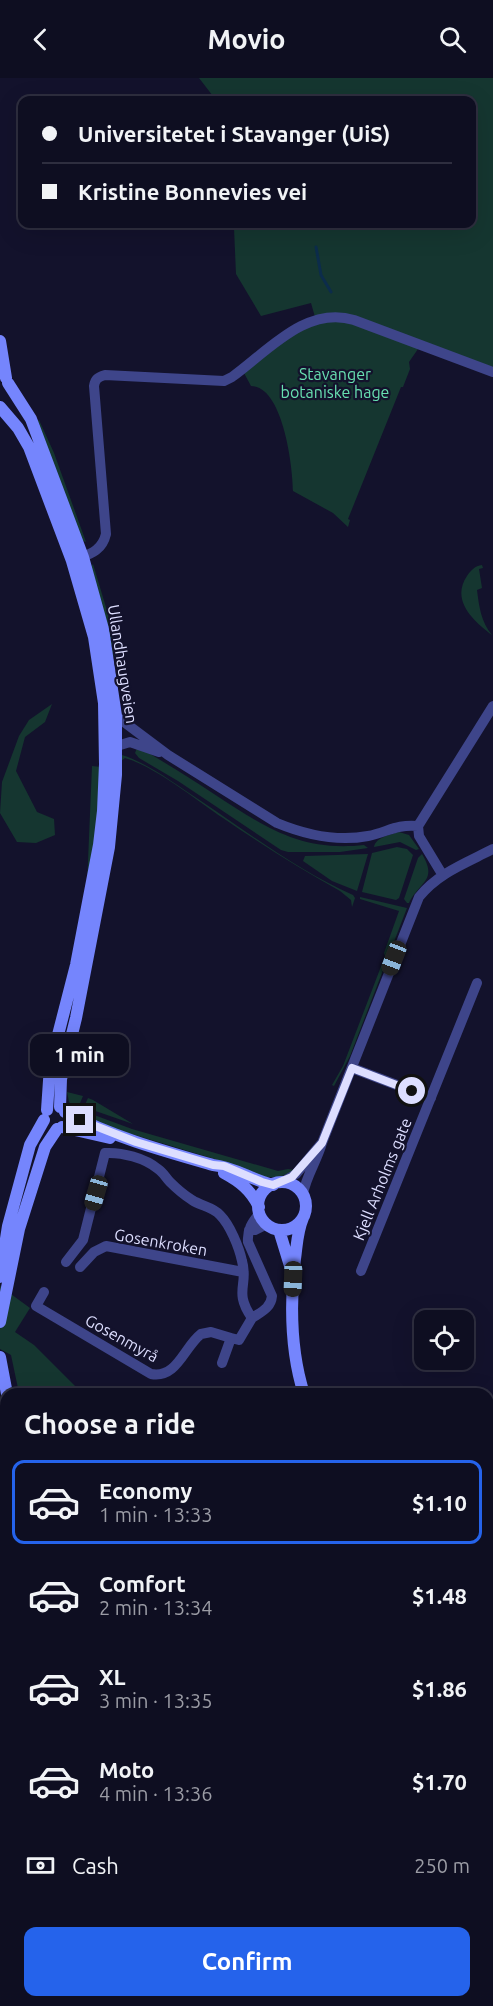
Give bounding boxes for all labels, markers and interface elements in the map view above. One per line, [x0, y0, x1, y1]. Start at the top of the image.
icon: back [24, 23, 57, 56]
icon: search [436, 23, 469, 56]
text: Movio [207, 24, 286, 54]
text: Universitetet i Stavanger (UiS) [78, 121, 390, 146]
text: Kristine Bonnevies vei [78, 179, 307, 204]
park label: Stavanger botaniske hage [281, 365, 389, 401]
street label: Ullandhaugveien [105, 603, 141, 725]
car [379, 938, 409, 978]
callout: 1 min [31, 1033, 130, 1075]
text: 1 min [54, 1043, 105, 1066]
route start [398, 1077, 425, 1104]
route end [66, 1106, 93, 1133]
street label: Kjell Arholms gate [349, 1115, 415, 1243]
car [82, 1173, 110, 1213]
street label: Gosenkroken [113, 1225, 209, 1259]
car [283, 1261, 303, 1297]
map controls [414, 1310, 474, 1370]
button: locate [414, 1310, 474, 1370]
street label: Gosenmyrå [82, 1311, 162, 1365]
text: Choose a ride [24, 1409, 196, 1439]
icon: car [27, 1475, 81, 1529]
text: Economy [99, 1478, 192, 1503]
text: $1.10 [412, 1490, 467, 1515]
text: 1 min · 13:33 [99, 1503, 213, 1526]
icon: car [27, 1568, 81, 1622]
text: Comfort [99, 1571, 186, 1596]
text: $1.48 [412, 1583, 467, 1608]
text: 2 min · 13:34 [99, 1596, 213, 1619]
icon: car [27, 1661, 81, 1715]
text: XL [99, 1664, 126, 1689]
text: $1.86 [412, 1676, 467, 1701]
text: 3 min · 13:35 [99, 1689, 213, 1712]
icon: car [27, 1754, 81, 1808]
text: Moto [99, 1757, 154, 1782]
text: $1.70 [412, 1769, 467, 1794]
text: 4 min · 13:36 [99, 1782, 213, 1805]
icon: cash [24, 1849, 57, 1882]
text: Cash [72, 1853, 119, 1878]
text: 250 m [414, 1854, 470, 1877]
button: Confirm [24, 1927, 470, 1996]

